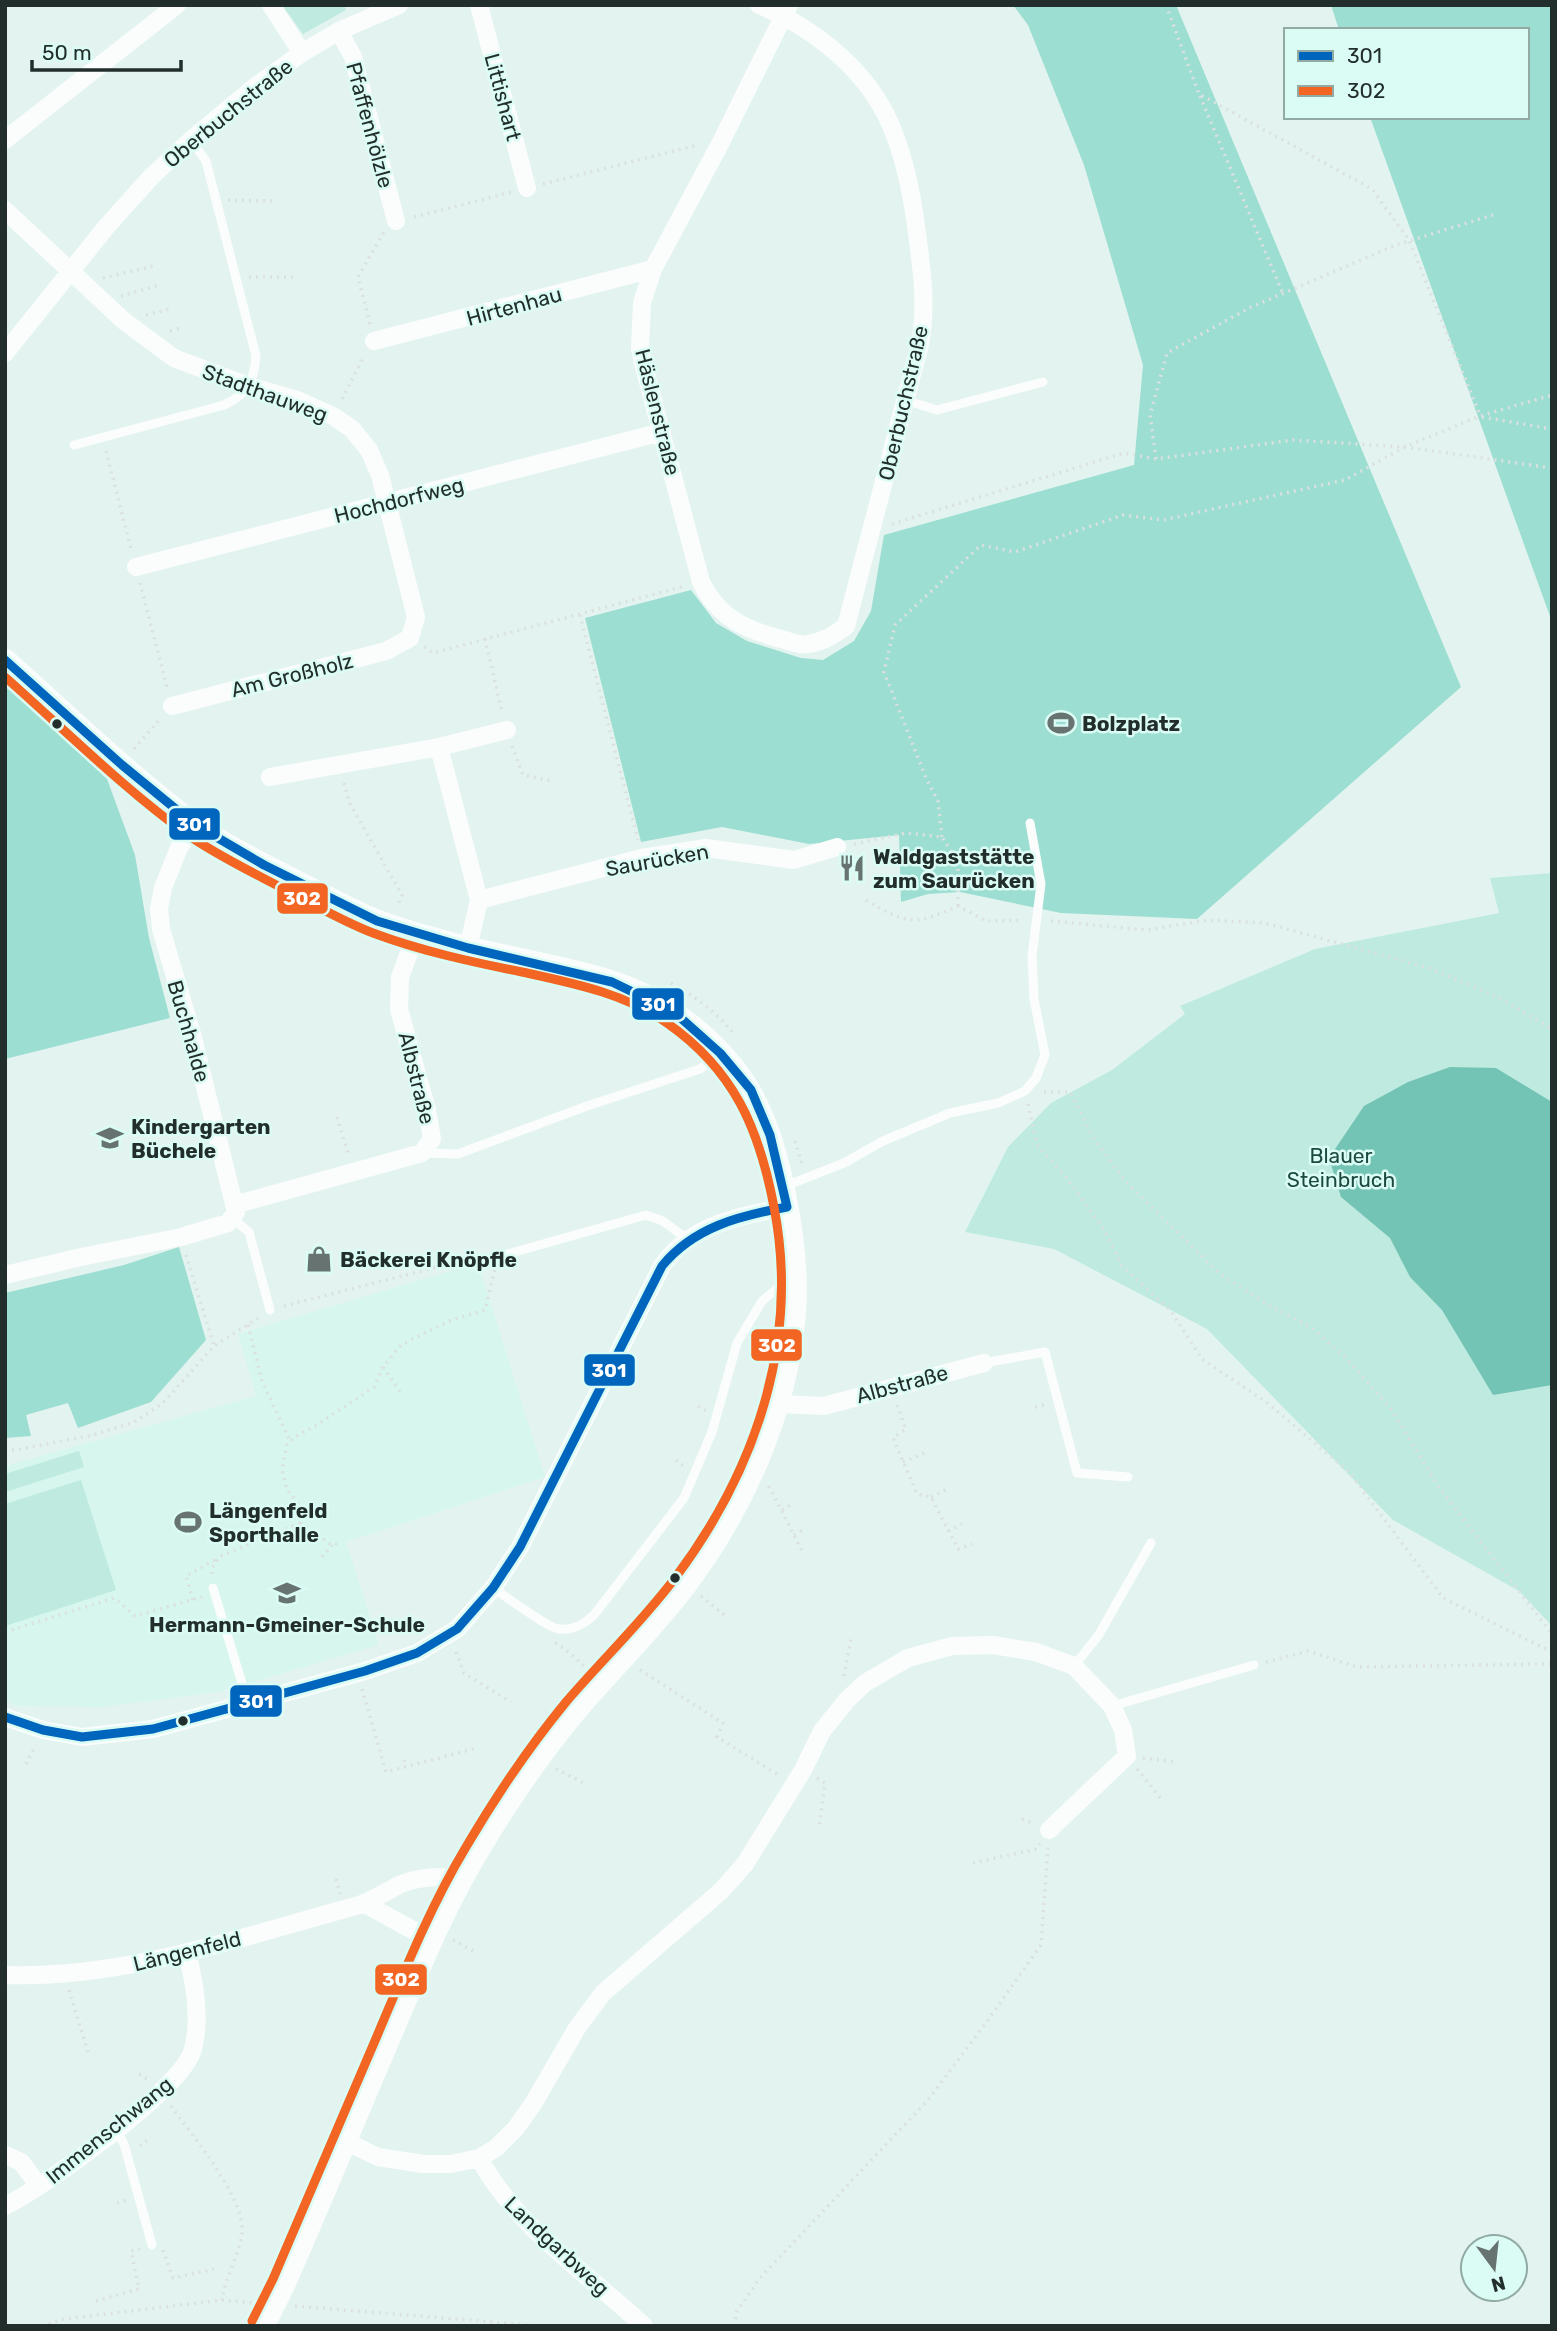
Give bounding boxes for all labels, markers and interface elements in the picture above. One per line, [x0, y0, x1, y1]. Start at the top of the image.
scale bar [32, 28, 180, 72]
legend [1284, 28, 1529, 119]
text: 50 m [42, 40, 92, 65]
text: 301 [1347, 43, 1382, 68]
street label: Littishart [479, 50, 527, 144]
street label: Oberbuchstraße [159, 53, 297, 173]
street label: Pfaffenhölzle [341, 59, 399, 191]
text: 302 [1347, 78, 1385, 103]
street label: Hirtenhau [464, 281, 564, 331]
street label: Oberbuchstraße [873, 323, 933, 483]
street label: Häslenstraße [630, 346, 686, 478]
street label: Stadthauweg [199, 359, 331, 427]
street label: Hochdorfweg [331, 472, 467, 528]
street label: Am Großholz [228, 648, 356, 702]
sports icon: Bolzplatz [1046, 708, 1076, 738]
place label: Bolzplatz [1082, 711, 1180, 736]
unlabelled marker [50, 717, 64, 731]
line badge: 301 [168, 807, 221, 841]
text: 301 [177, 813, 211, 836]
street label: Saurücken [603, 839, 711, 881]
place label: Waldgaststätte zum Saurücken [873, 844, 1035, 893]
restaurant icon: Waldgaststätte zum Saurücken [837, 853, 867, 883]
line badge: 302 [276, 882, 329, 915]
text: 302 [283, 887, 321, 910]
street label: Buchhalde [163, 977, 215, 1085]
line badge: 301 [631, 987, 685, 1021]
text: 301 [641, 993, 675, 1016]
street label: Albstraße [393, 1029, 441, 1127]
place label: Kindergarten Büchele [131, 1114, 271, 1163]
school or university icon: Kindergarten Büchele [95, 1123, 125, 1153]
park label: Blauer Steinbruch [1287, 1143, 1395, 1192]
shop icon: Bäckerei Knöpfle [304, 1244, 334, 1274]
place label: Bäckerei Knöpfle [340, 1247, 517, 1272]
line badge: 302 [750, 1328, 803, 1362]
text: 302 [758, 1334, 796, 1357]
line badge: 301 [583, 1353, 636, 1387]
text: 301 [592, 1359, 626, 1382]
street label: Albstraße [853, 1360, 951, 1408]
place label: Längenfeld Sporthalle [209, 1498, 328, 1547]
sports icon: Längenfeld Sporthalle [173, 1507, 203, 1537]
unlabelled marker [668, 1571, 682, 1585]
school or university icon: Hermann-Gmeiner-Schule [272, 1578, 302, 1608]
place label: Hermann-Gmeiner-Schule [149, 1612, 425, 1637]
line badge: 301 [229, 1684, 283, 1718]
text: 301 [239, 1690, 273, 1713]
unlabelled marker [176, 1714, 190, 1728]
street label: Längenfeld [130, 1926, 244, 1976]
line badge: 302 [374, 1963, 428, 1996]
text: 302 [382, 1968, 420, 1991]
street label: Immenschwang [41, 2071, 177, 2189]
street label: Landgarbweg [500, 2191, 614, 2301]
north arrow [1459, 2233, 1529, 2303]
text: N [1489, 2271, 1508, 2297]

